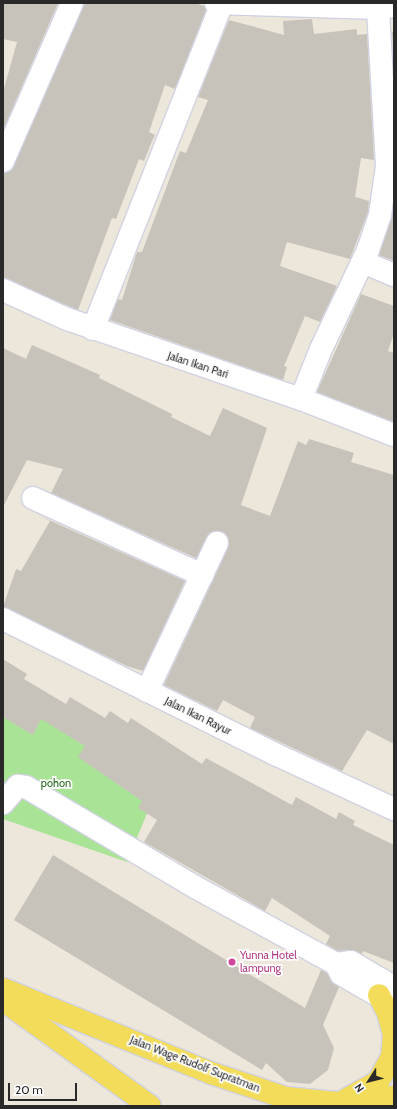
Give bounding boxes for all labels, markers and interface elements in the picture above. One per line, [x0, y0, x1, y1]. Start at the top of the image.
street label: Jalan Ikan Pari [166, 349, 230, 381]
street label: Jalan Ikan Rayur [163, 694, 233, 738]
park label: pohon [41, 776, 71, 790]
place label: Yunna Hotel lampung [240, 949, 297, 975]
marker: Yunna Hotel lampung [227, 957, 237, 967]
street label: Jalan Wage Rudolf Supratman [128, 1033, 262, 1095]
north arrow [349, 1061, 389, 1101]
scale bar [10, 1075, 79, 1101]
text: N [351, 1081, 367, 1095]
text: 20 m [15, 1082, 43, 1097]

